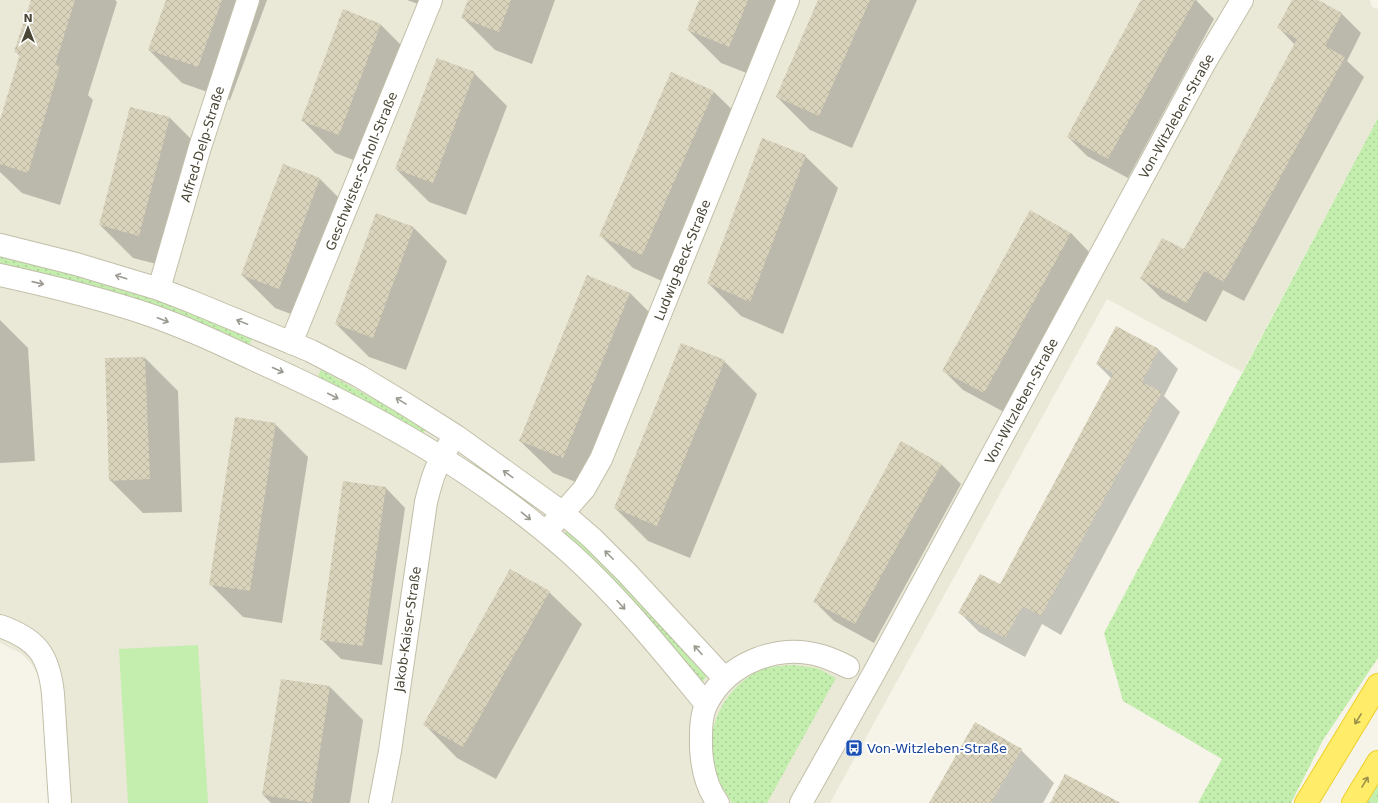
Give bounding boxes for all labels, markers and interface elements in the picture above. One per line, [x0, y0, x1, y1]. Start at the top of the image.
north arrow [8, 8, 48, 48]
text: N [23, 12, 33, 25]
street label: Von-Witzleben-Straße [1136, 51, 1217, 181]
street label: Alfred-Delp-Straße [178, 84, 227, 204]
street label: Geschwister-Scholl-Straße [323, 90, 400, 253]
street label: Ludwig-Beck-Straße [651, 197, 714, 323]
one-way arrow [114, 273, 127, 280]
one-way arrow [31, 280, 44, 288]
one-way arrow [156, 316, 168, 324]
one-way arrow [237, 318, 249, 326]
street label: Von-Witzleben-Straße [982, 336, 1061, 467]
one-way arrow [272, 367, 284, 374]
one-way arrow [327, 393, 339, 400]
one-way arrow [395, 397, 407, 405]
one-way arrow [503, 470, 514, 478]
one-way arrow [521, 512, 531, 521]
one-way arrow [604, 551, 614, 560]
street label: Jakob-Kaiser-Straße [391, 565, 424, 694]
one-way arrow [616, 600, 626, 610]
one-way arrow [694, 645, 703, 655]
one-way arrow [1353, 713, 1361, 725]
bus stop icon: Von-Witzleben-Straße [844, 738, 864, 758]
place label: Von-Witzleben-Straße [867, 741, 1007, 756]
one-way arrow [1362, 776, 1370, 788]

